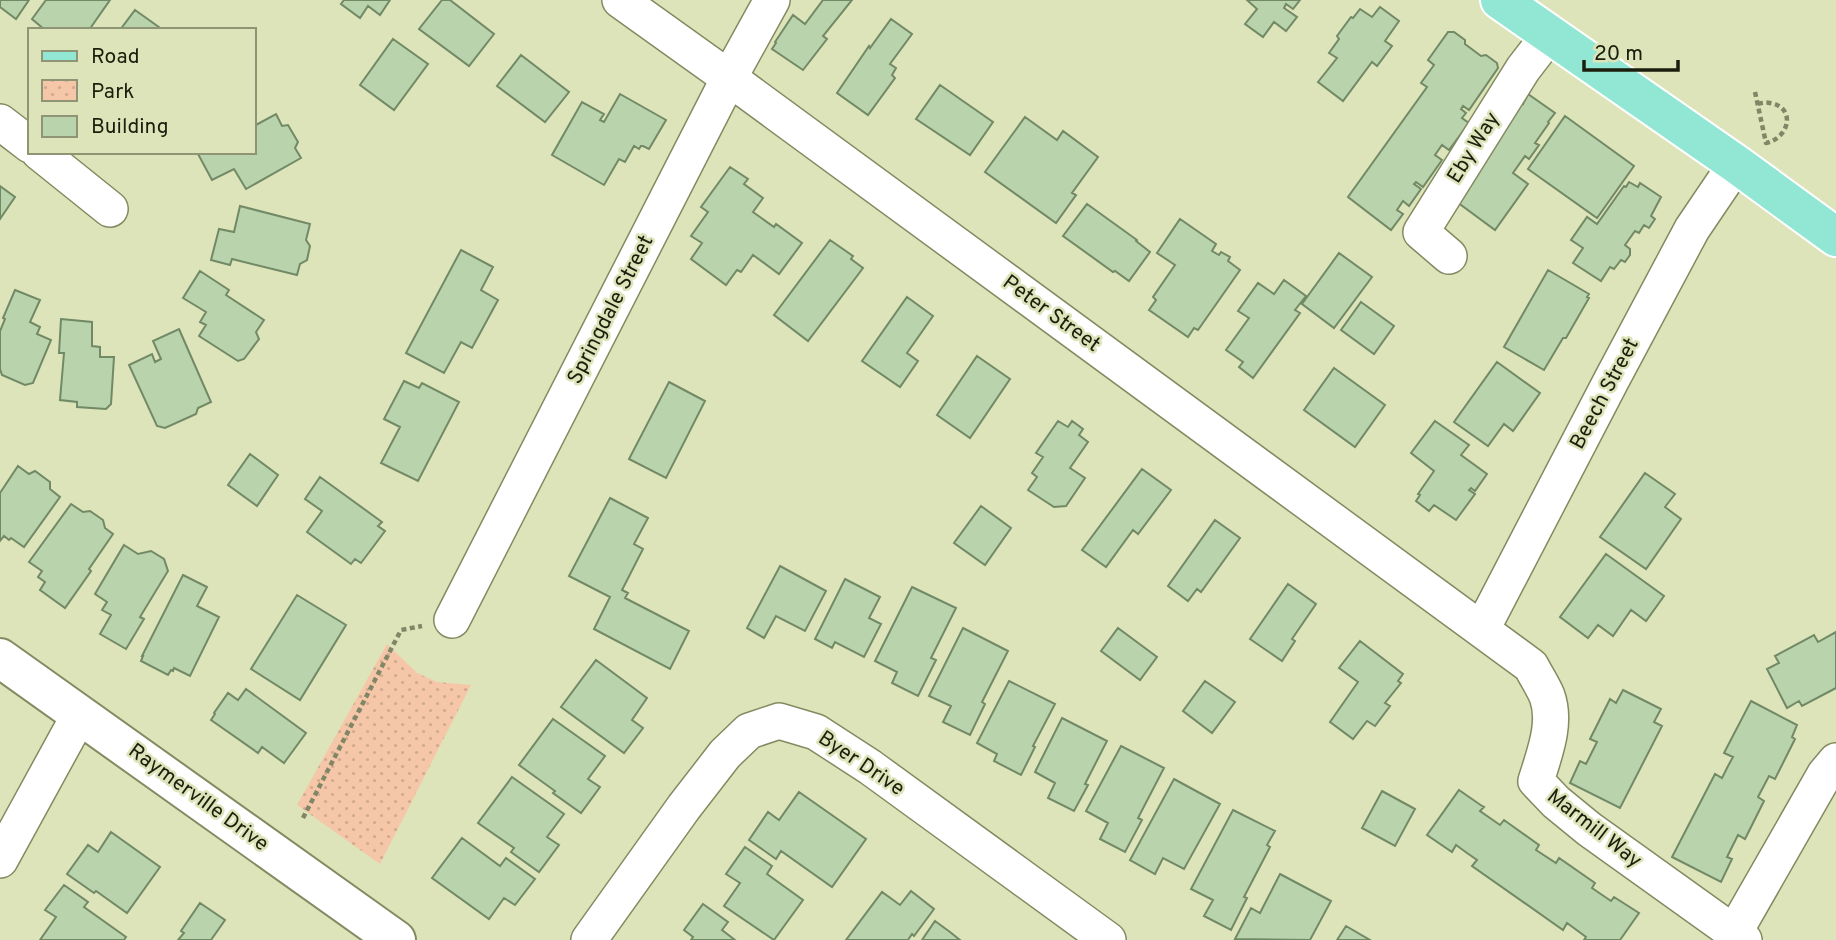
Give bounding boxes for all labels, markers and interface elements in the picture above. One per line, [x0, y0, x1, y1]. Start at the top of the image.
legend [28, 28, 256, 154]
scale bar [1584, 28, 1678, 72]
text: 20 m [1594, 41, 1643, 68]
text: Road [91, 44, 140, 71]
text: Park [91, 79, 134, 106]
street label: Eby Way [1442, 107, 1506, 189]
text: Building [91, 114, 169, 141]
street label: Springdale Street [562, 231, 660, 389]
street label: Peter Street [997, 269, 1105, 359]
street label: Beech Street [1564, 334, 1646, 454]
street label: Byer Drive [813, 725, 909, 803]
street label: Raymerville Drive [122, 738, 274, 858]
street label: Marmill Way [1541, 783, 1647, 875]

